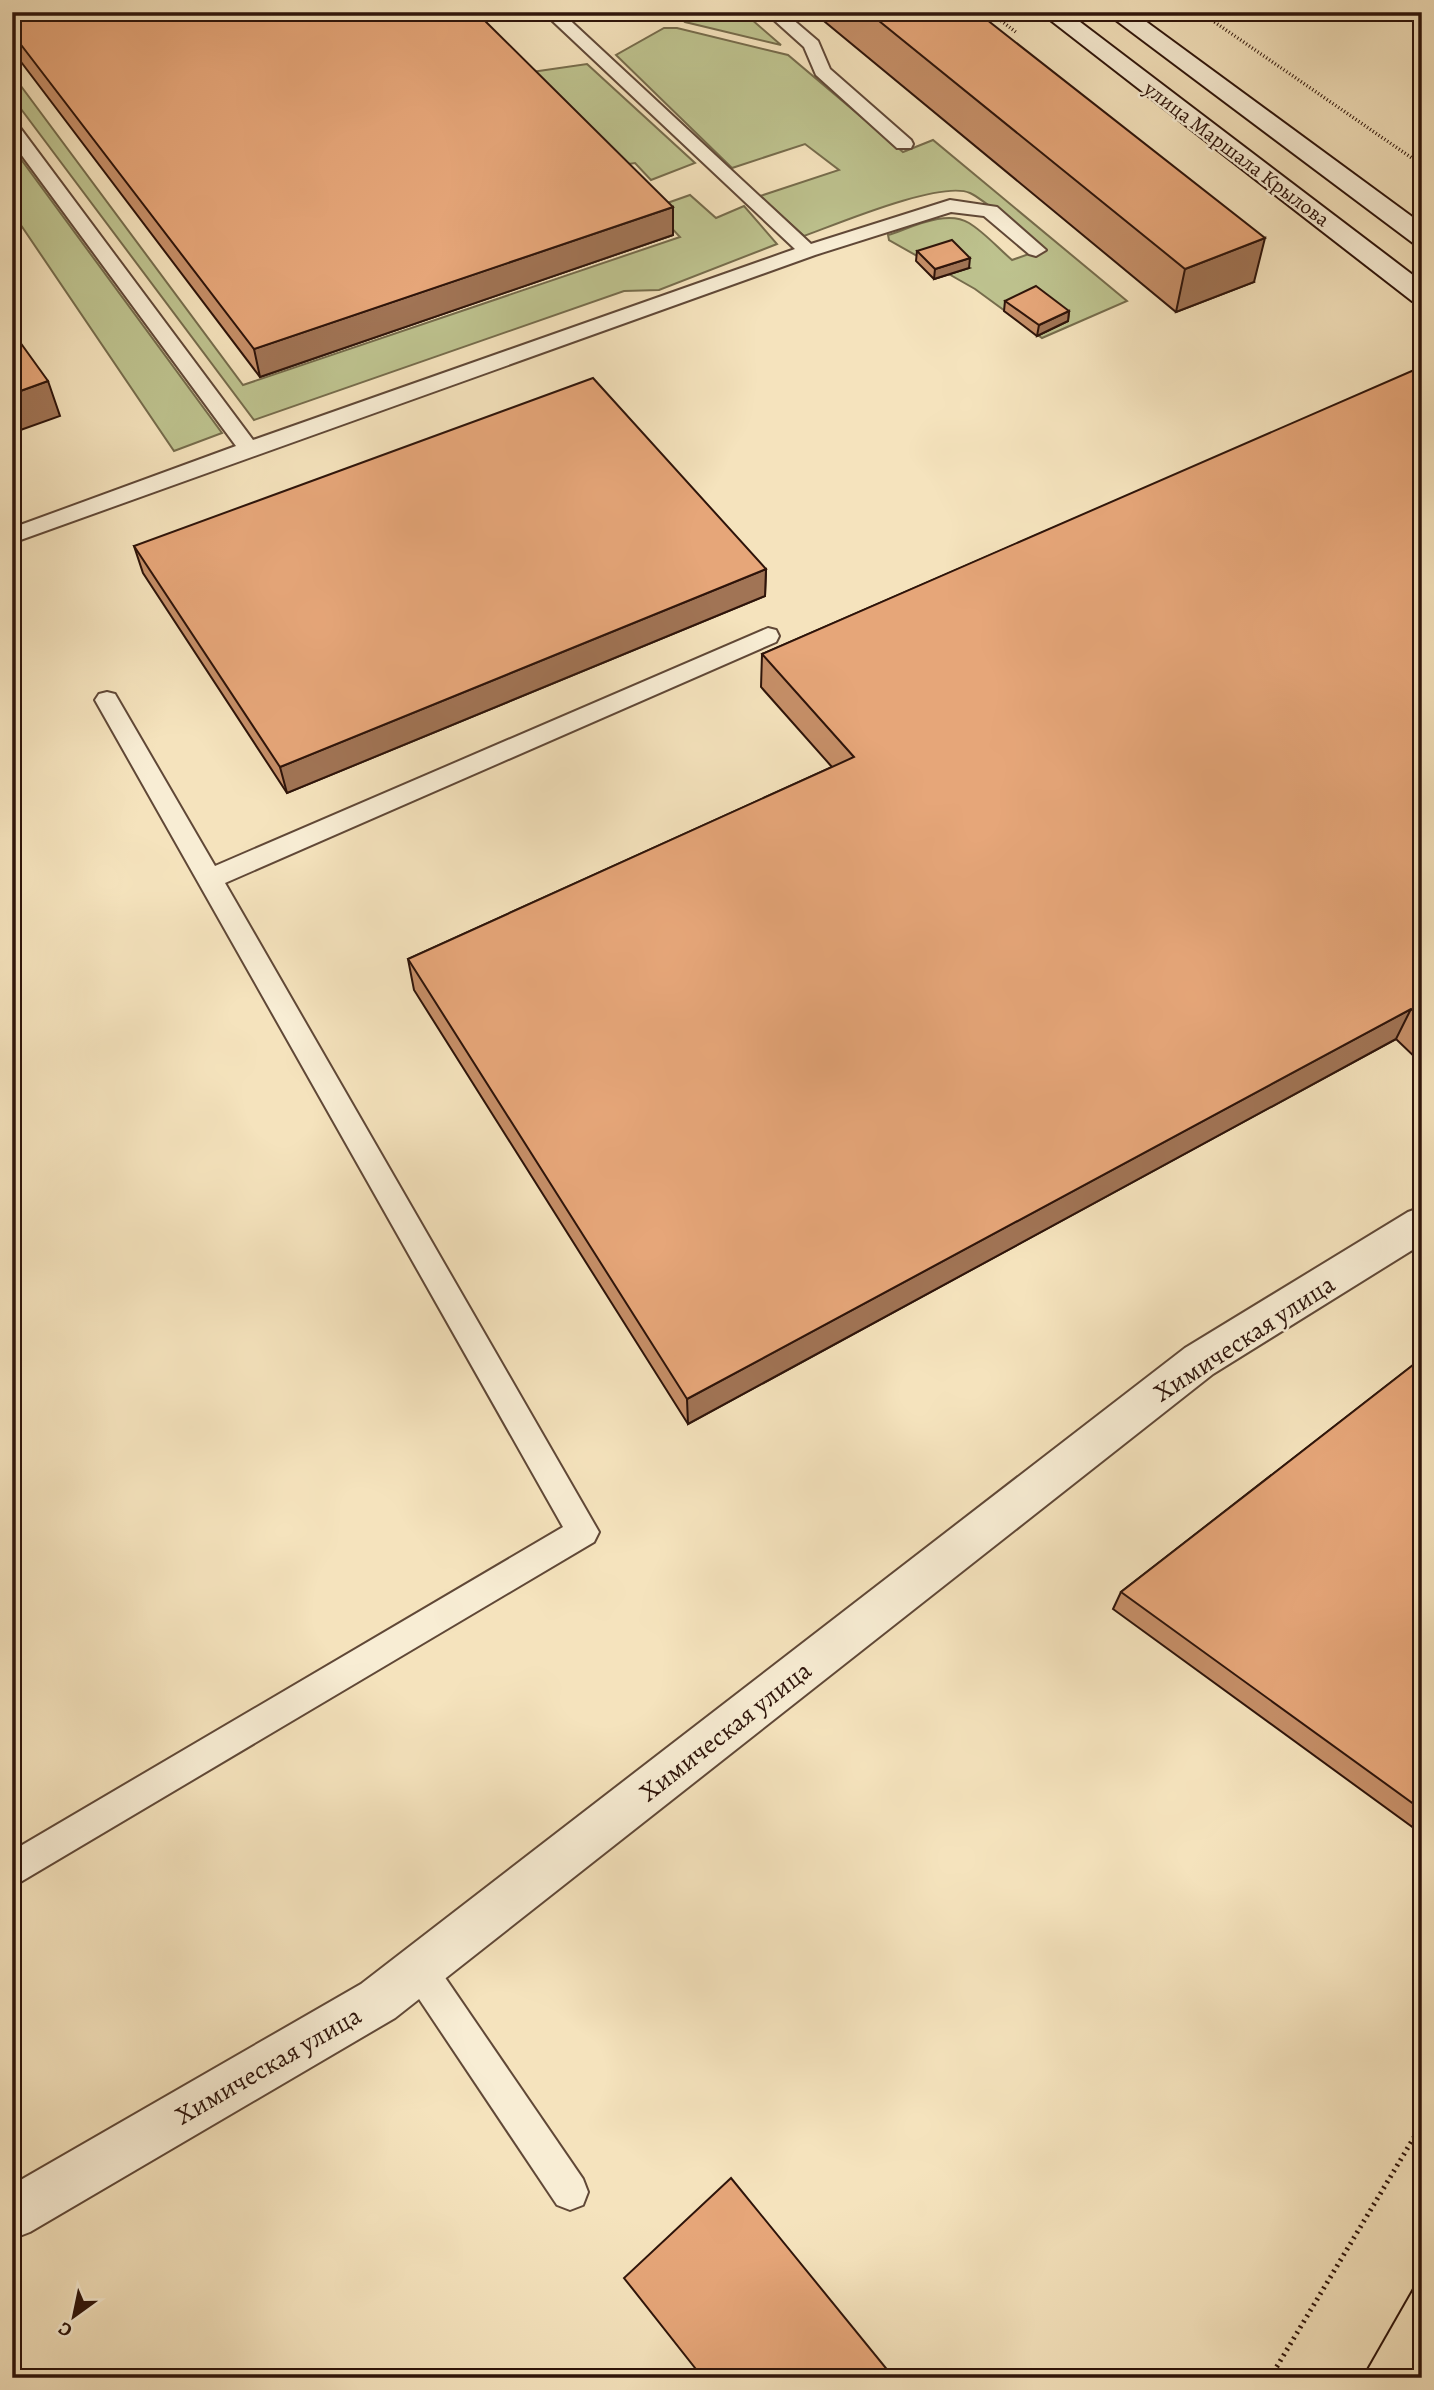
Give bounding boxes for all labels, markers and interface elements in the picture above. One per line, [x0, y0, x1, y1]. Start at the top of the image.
street label: улица Маршала Крылова [1138, 74, 1336, 233]
street label: Химическая улица [1147, 1267, 1342, 1410]
street label: Химическая улица [632, 1653, 819, 1810]
street label: Химическая улица [169, 1998, 368, 2133]
north arrow [38, 2282, 108, 2352]
text: С [53, 2315, 77, 2344]

